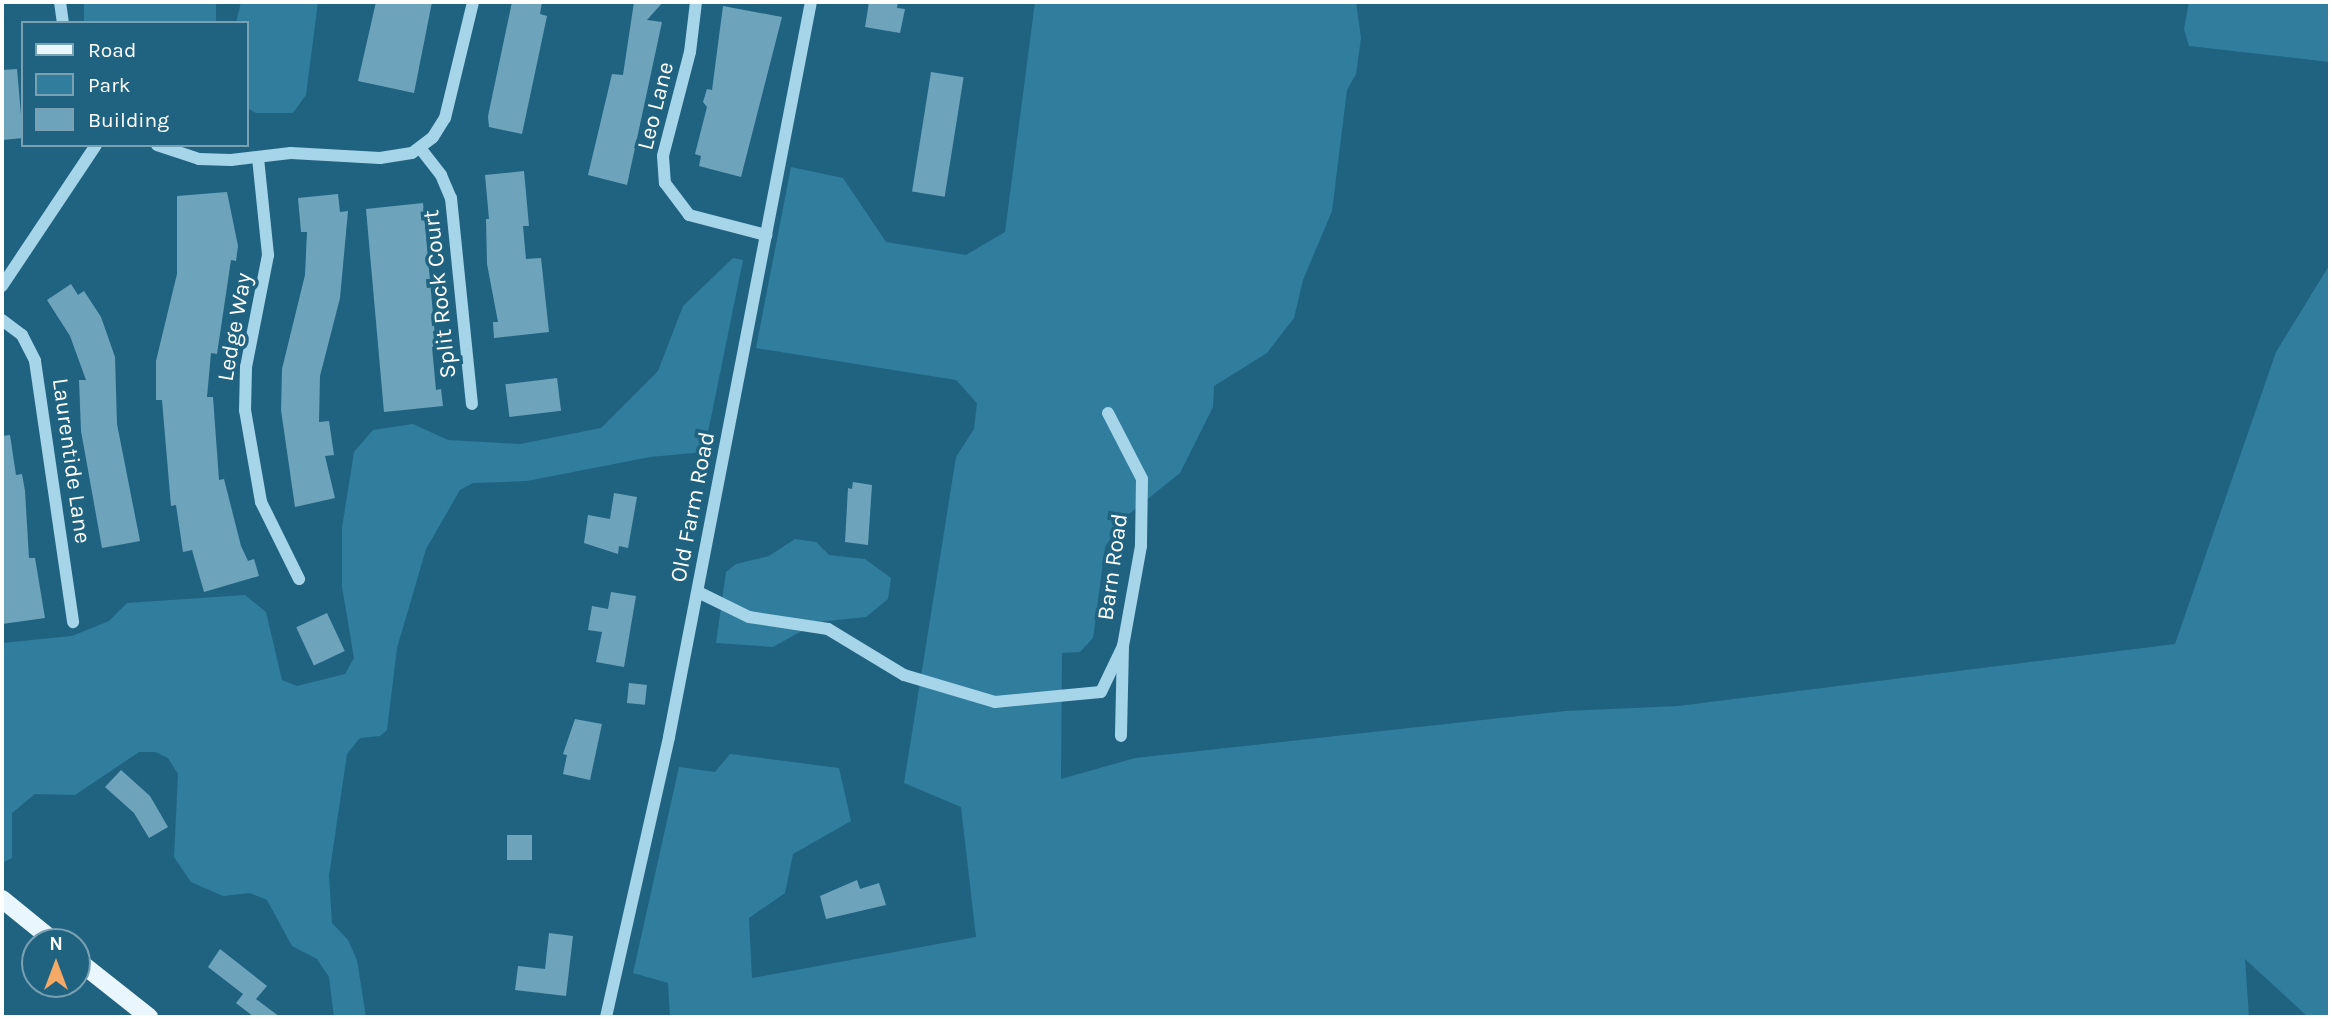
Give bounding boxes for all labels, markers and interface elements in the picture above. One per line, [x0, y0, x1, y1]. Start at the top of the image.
legend [21, 21, 248, 147]
text: Road [88, 38, 136, 62]
street label: Leo Lane [632, 59, 680, 153]
text: Park [88, 73, 131, 97]
text: Building [88, 108, 169, 132]
street label: Split Rock Court [417, 208, 463, 380]
street label: Ledge Way [212, 271, 258, 383]
street label: Laurentide Lane [46, 376, 96, 546]
street label: Old Farm Road [665, 429, 721, 585]
street label: Barn Road [1092, 512, 1134, 622]
north arrow [21, 928, 91, 998]
text: N [49, 933, 63, 955]

